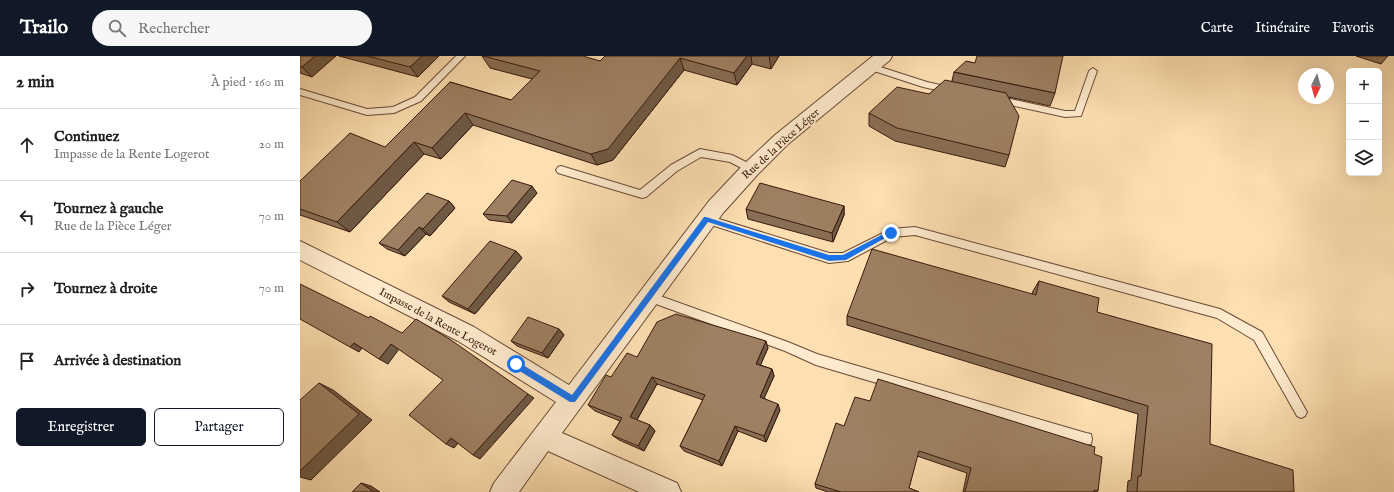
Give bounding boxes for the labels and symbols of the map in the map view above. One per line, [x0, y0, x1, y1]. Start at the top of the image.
north arrow [1298, 68, 1334, 104]
street label: Rue de la Pièce Léger [739, 106, 823, 182]
route end [882, 224, 900, 242]
street label: Impasse de la Rente Logerot [377, 285, 500, 359]
route start [507, 355, 525, 373]

